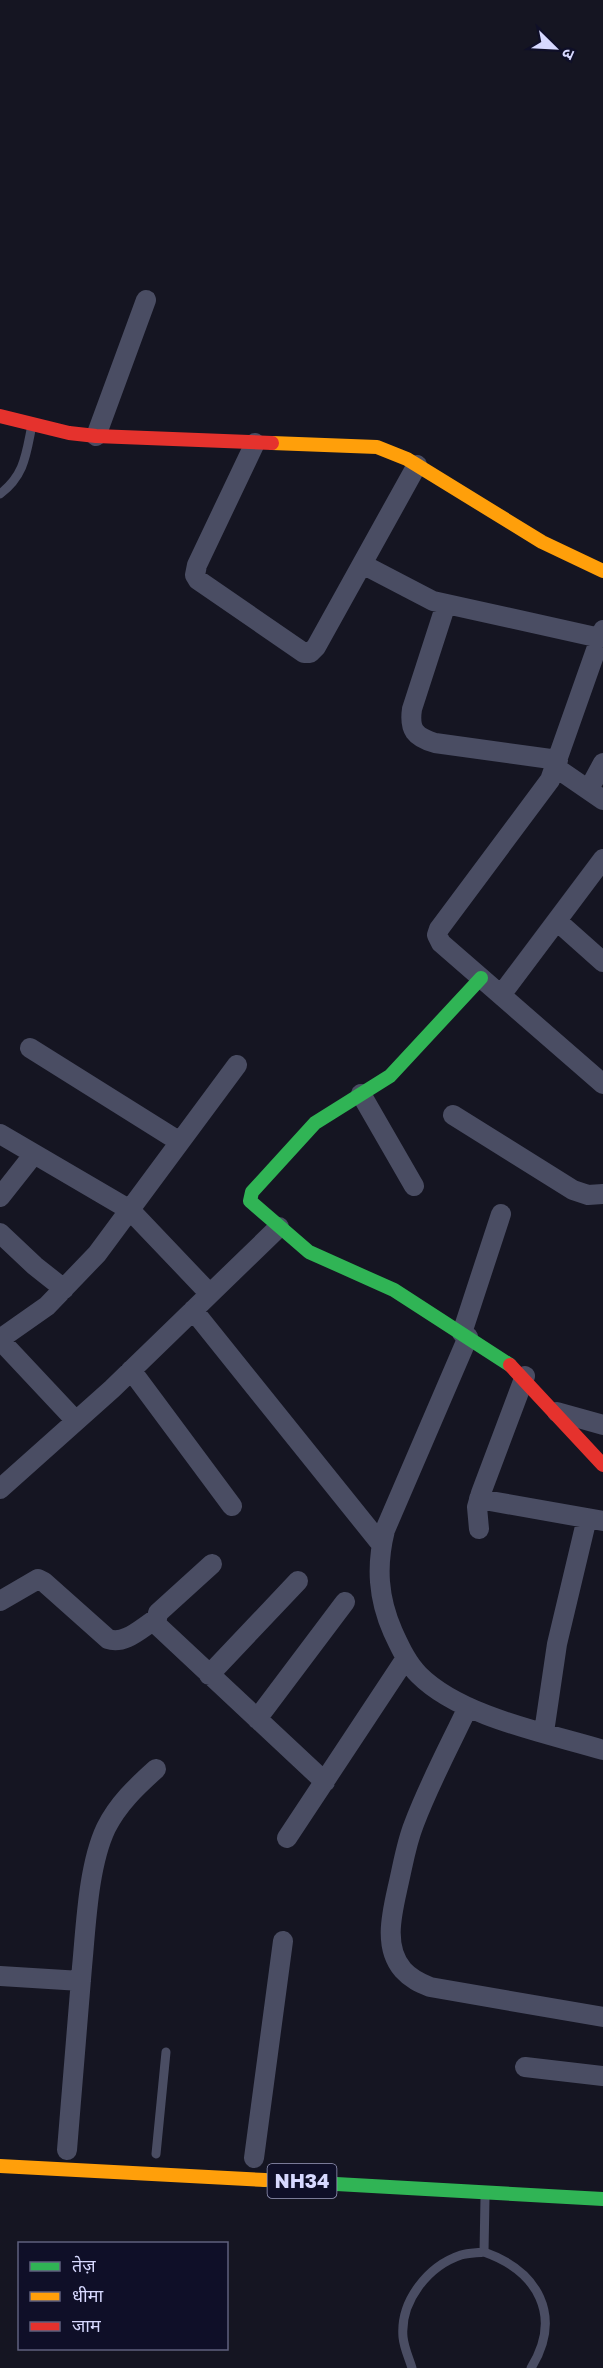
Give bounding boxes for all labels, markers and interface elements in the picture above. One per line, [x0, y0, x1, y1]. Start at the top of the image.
north arrow [525, 18, 585, 78]
text: उ [557, 46, 580, 63]
road number: NH34 [268, 2164, 336, 2198]
legend [18, 2242, 228, 2350]
text: तेज़ [72, 2254, 96, 2276]
text: धीमा [72, 2284, 103, 2306]
text: जाम [72, 2314, 102, 2336]

